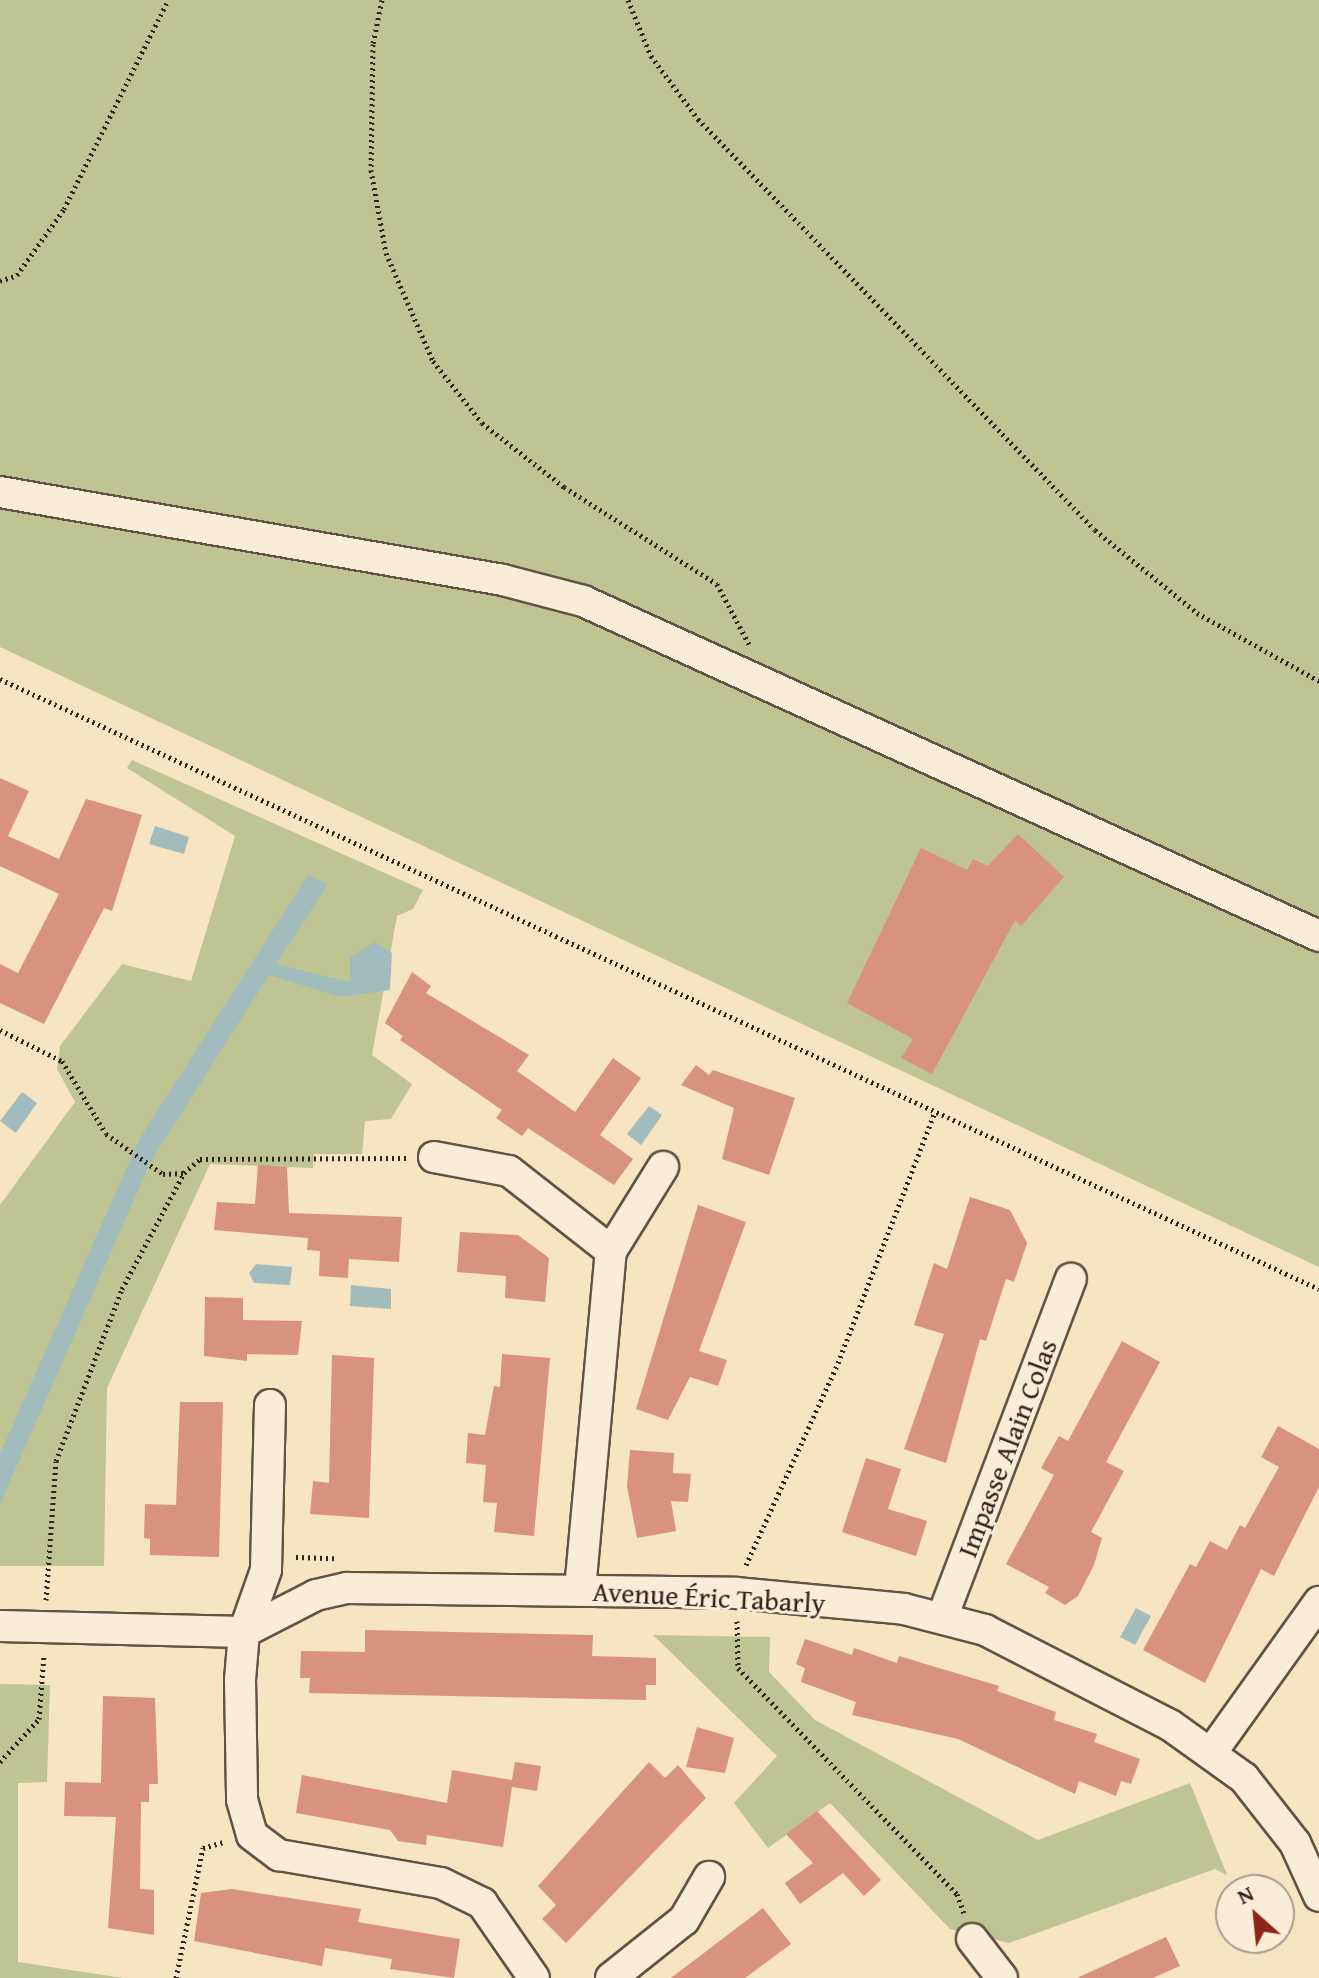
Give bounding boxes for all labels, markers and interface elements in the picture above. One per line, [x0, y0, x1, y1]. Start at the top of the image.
street label: Impasse Alain Colas [950, 1334, 1064, 1562]
street label: Avenue Éric Tabarly [592, 1574, 826, 1620]
north arrow [1215, 1874, 1295, 1954]
text: N [1231, 1877, 1259, 1912]

